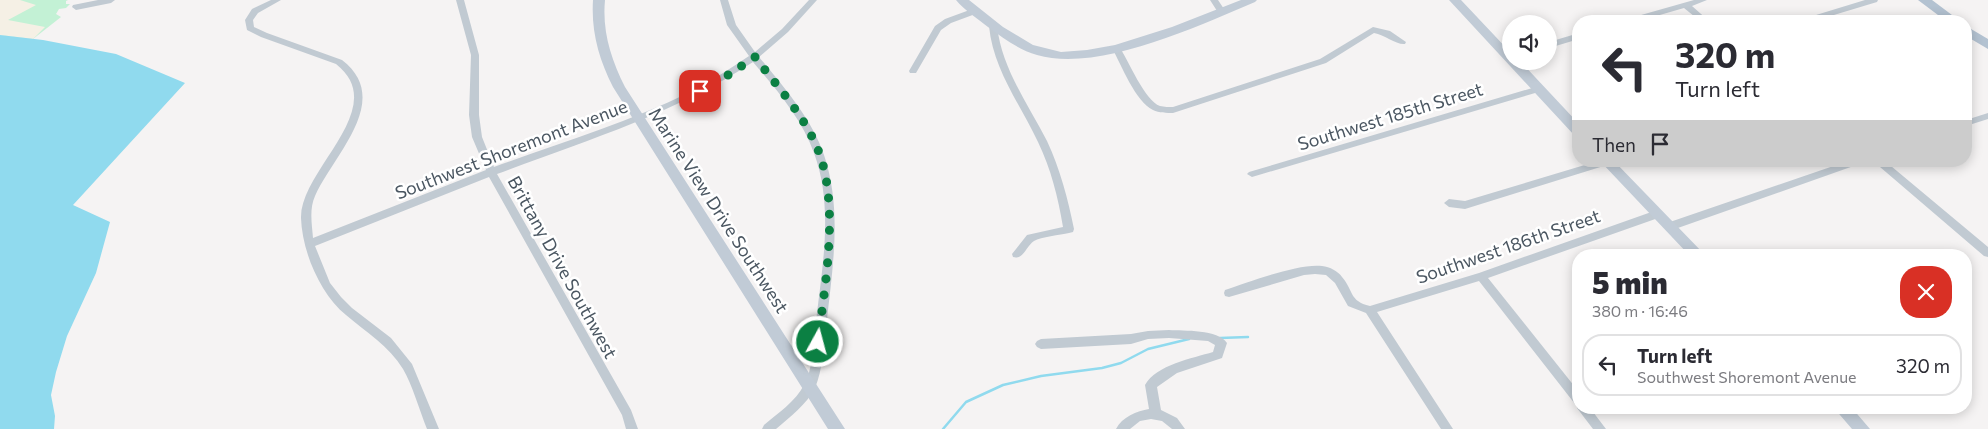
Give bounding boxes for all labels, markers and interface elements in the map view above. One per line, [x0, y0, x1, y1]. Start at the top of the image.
map controls [1502, 15, 1557, 70]
button: sound [1502, 15, 1557, 70]
text: 320 m [1675, 32, 1775, 75]
icon: left [1592, 35, 1657, 100]
pin [679, 70, 721, 112]
text: Turn left [1675, 75, 1760, 102]
icon: arrive [686, 77, 714, 105]
street label: Southwest 185th Street [1295, 77, 1485, 155]
street label: Southwest Shoremont Avenue [392, 94, 630, 204]
street label: Marine View Drive Southwest [644, 103, 794, 317]
icon: arrive [1646, 130, 1674, 158]
text: Then [1592, 133, 1636, 156]
street label: Brittany Drive Southwest [504, 172, 622, 362]
street label: Southwest 186th Street [1413, 204, 1603, 288]
text: 5 min [1592, 263, 1668, 300]
button: close [1900, 266, 1952, 318]
text: 380 m · 16:46 [1592, 301, 1688, 320]
position arrow [791, 315, 843, 367]
text: Turn left [1637, 344, 1712, 367]
icon: left [1594, 351, 1622, 379]
text: 320 m [1896, 354, 1950, 377]
text: Southwest Shoremont Avenue [1637, 367, 1857, 386]

